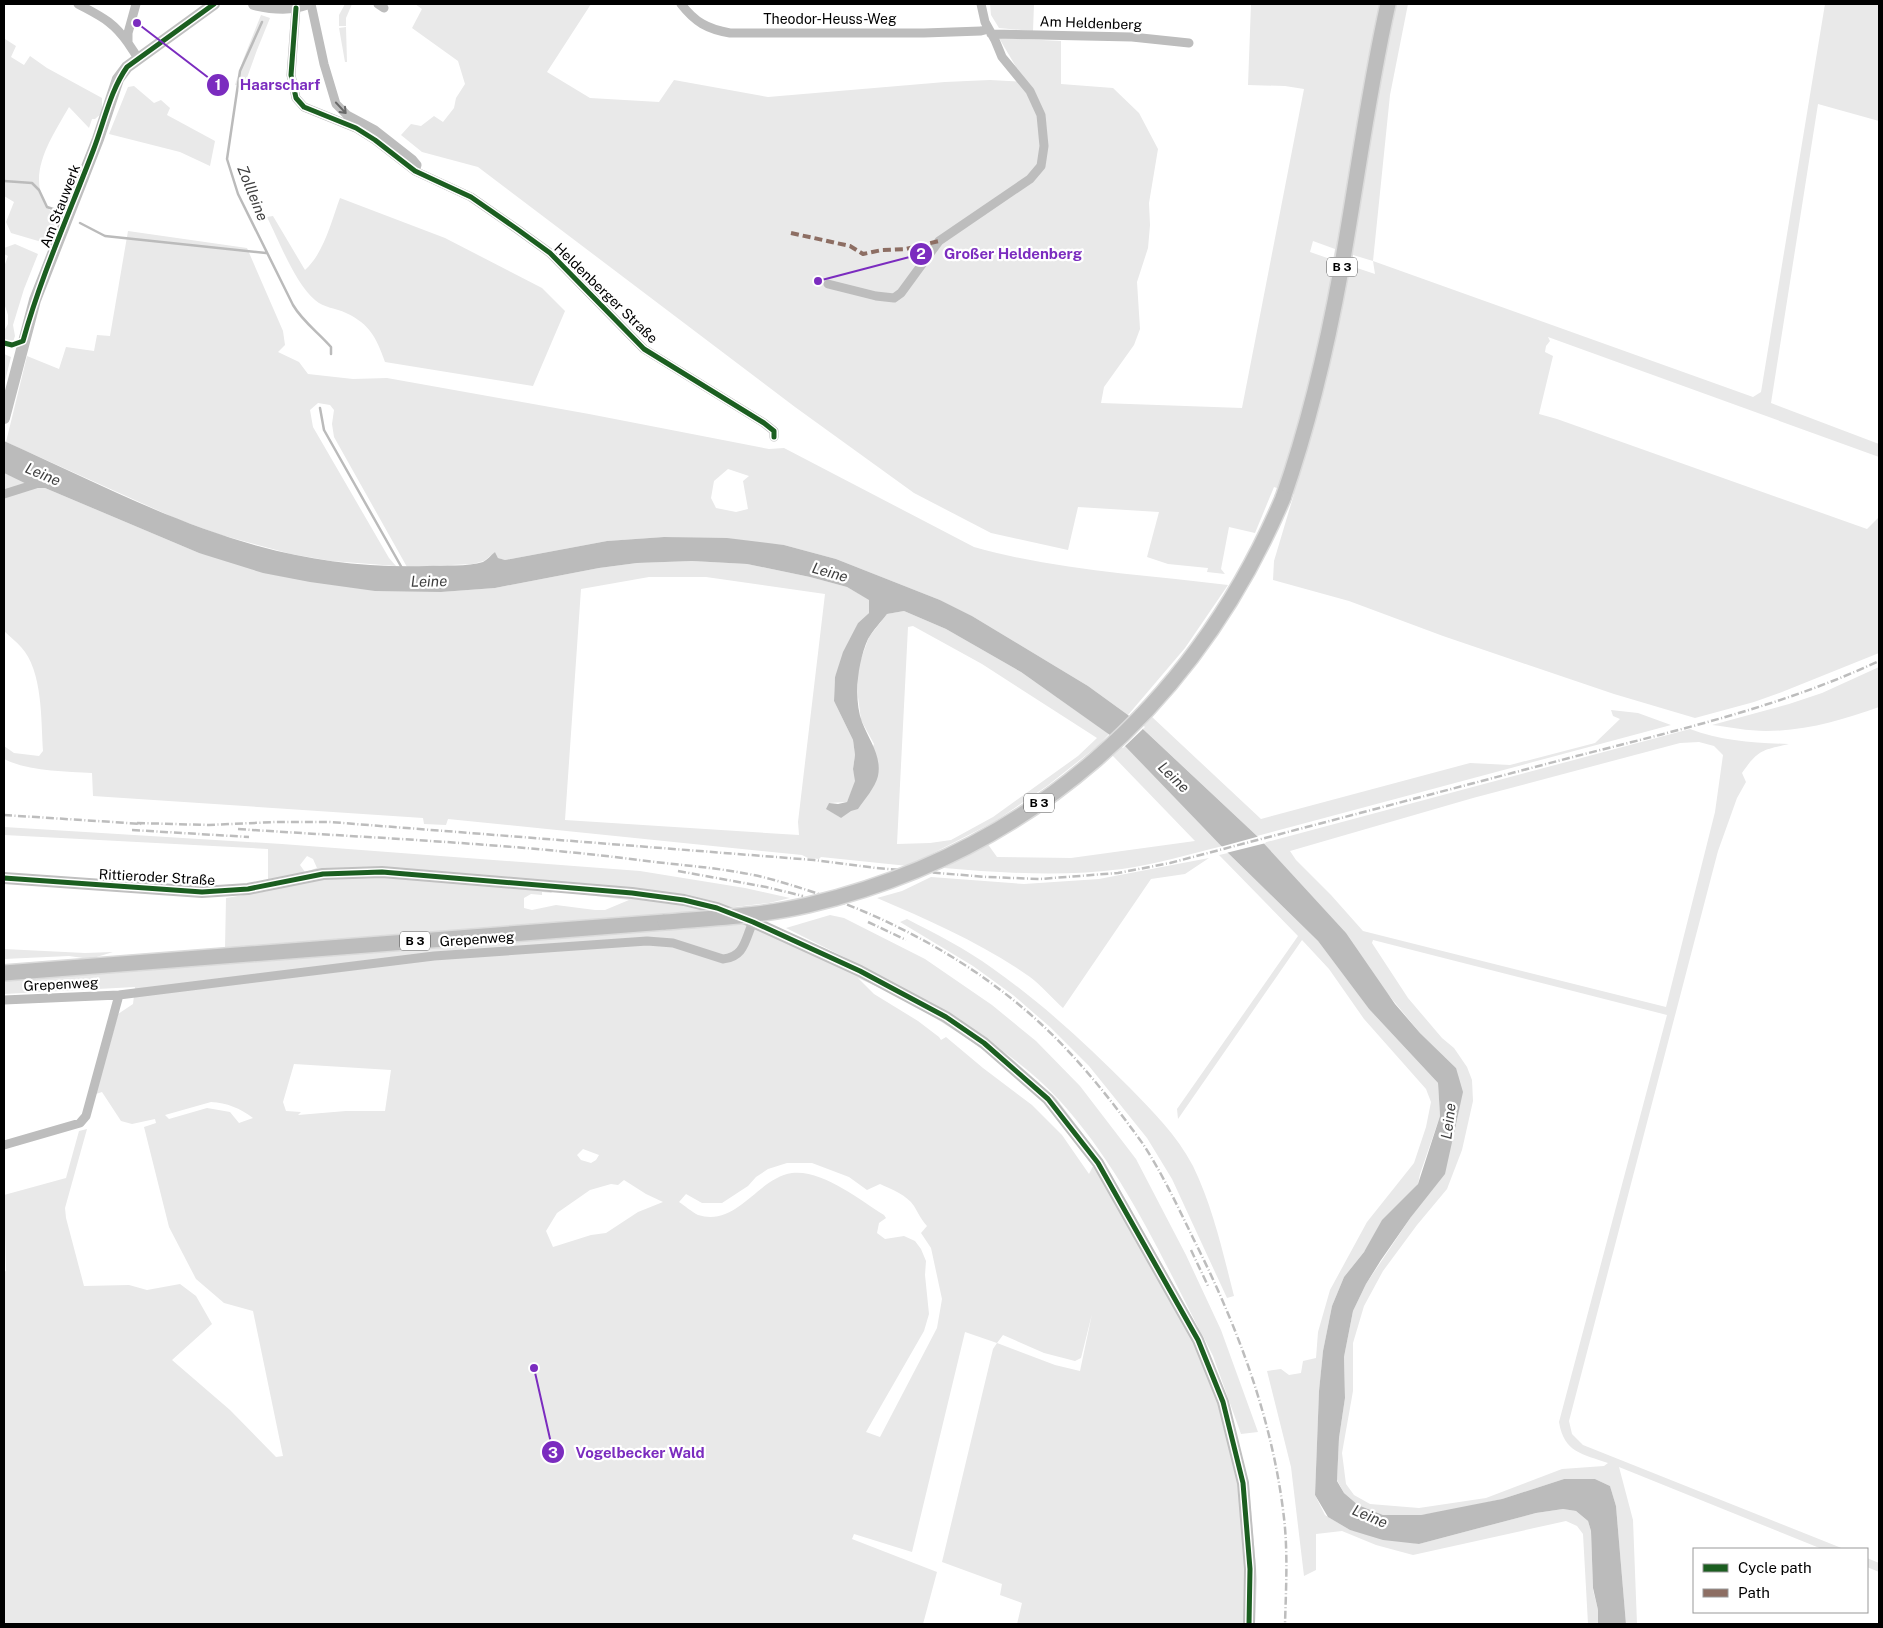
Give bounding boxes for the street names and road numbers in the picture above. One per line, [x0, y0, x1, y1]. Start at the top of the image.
street label: Theodor-Heuss-Weg [763, 11, 897, 27]
street label: Am Heldenberg [1039, 13, 1143, 33]
street label: Am Stauwerk [37, 162, 83, 250]
street label: Heldenberger Straße [551, 240, 661, 346]
road number: B 3 [1327, 258, 1357, 276]
road number: B 3 [1024, 794, 1054, 812]
street label: Rittieroder Straße [98, 866, 216, 888]
street label: Grepenweg [439, 928, 515, 950]
road number: B 3 [400, 931, 430, 950]
street label: Grepenweg [23, 974, 99, 994]

